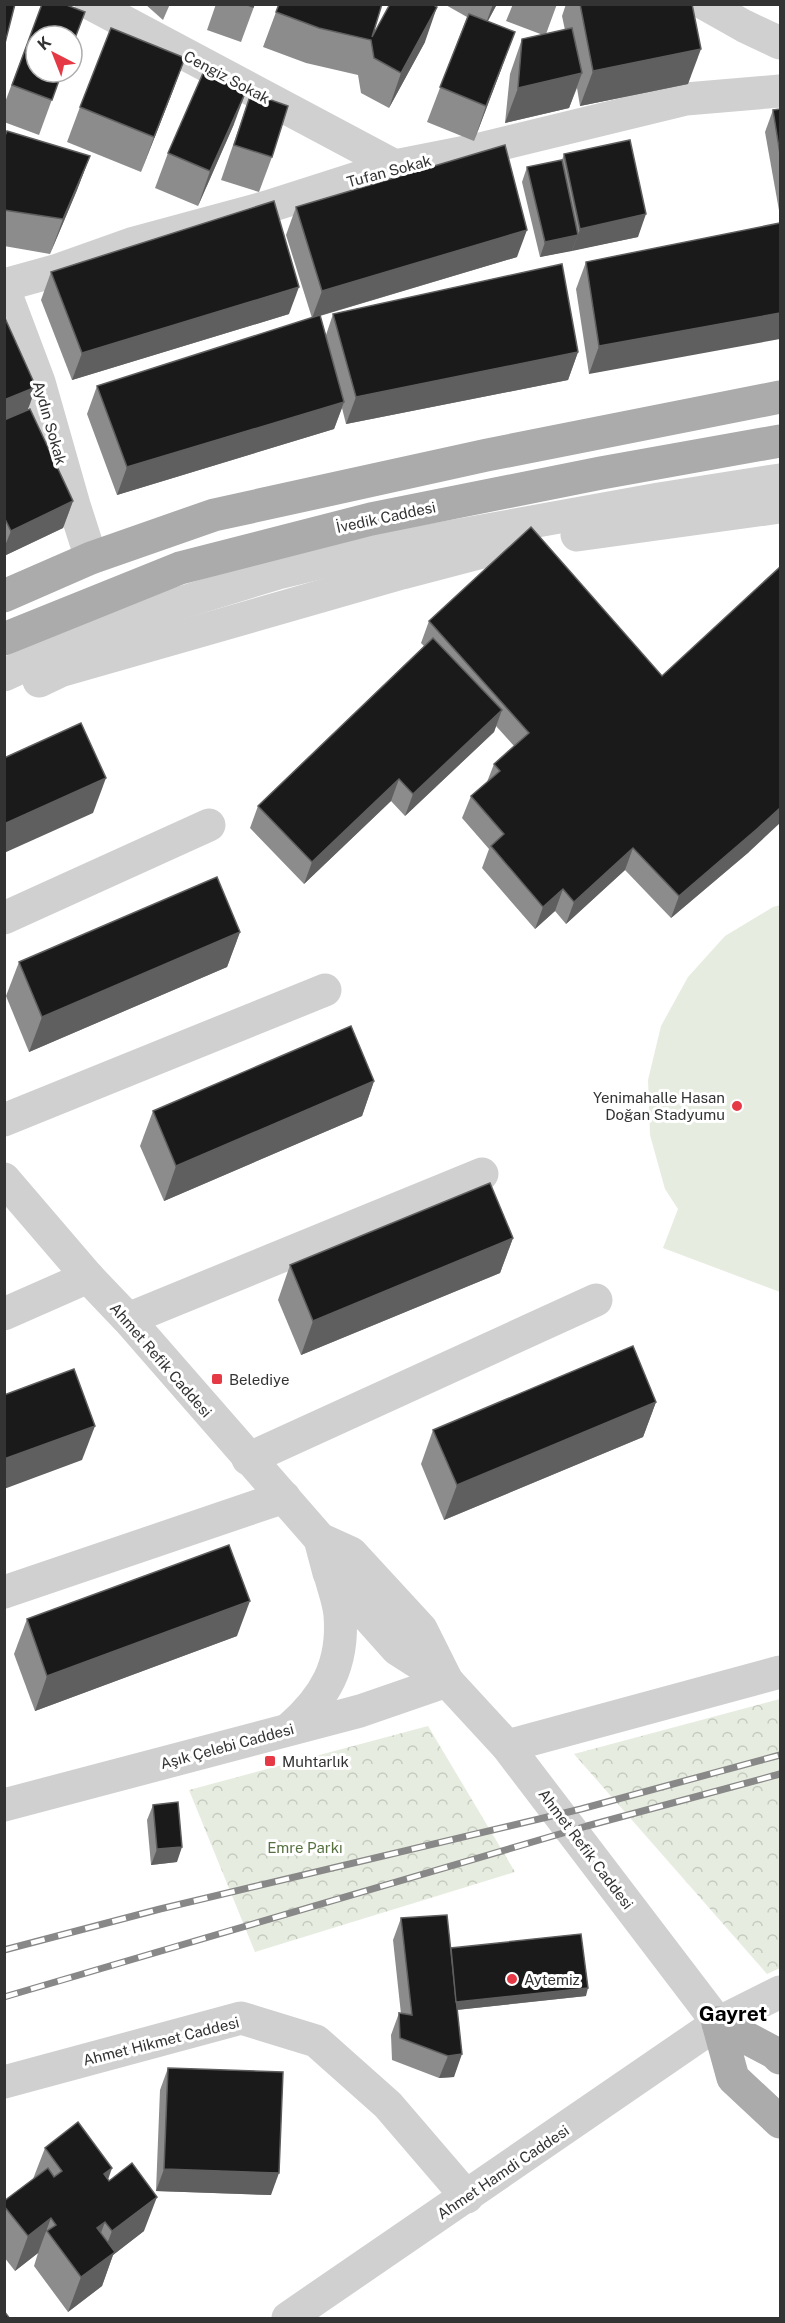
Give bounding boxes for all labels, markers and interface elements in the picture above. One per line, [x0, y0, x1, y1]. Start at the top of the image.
north arrow [24, 24, 84, 84]
text: K [34, 32, 55, 54]
street label: Cengiz Sokak [181, 47, 273, 107]
street label: Tufan Sokak [345, 152, 433, 190]
street label: Aydın Sokak [30, 379, 70, 467]
street label: İvedik Caddesi [335, 497, 437, 536]
place label: Yenimahalle Hasan Doğan Stadyumu [593, 1089, 725, 1123]
marker: Yenimahalle Hasan Doğan Stadyumu [730, 1099, 744, 1113]
street label: Ahmet Refik Caddesi [107, 1299, 215, 1421]
place label: Belediye [229, 1371, 289, 1388]
marker: Belediye [210, 1372, 224, 1386]
street label: Aşık Çelebi Caddesi [158, 1720, 296, 1772]
place label: Muhtarlık [282, 1753, 349, 1770]
marker: Muhtarlık [263, 1754, 277, 1768]
street label: Ahmet Refik Caddesi [535, 1786, 637, 1912]
park label: Emre Parkı [267, 1839, 343, 1856]
place label: Aytemiz [524, 1971, 580, 1988]
marker: Aytemiz [505, 1972, 519, 1986]
district label: Gayret [699, 2001, 767, 2026]
street label: Ahmet Hikmet Caddesi [81, 2013, 241, 2069]
street label: Ahmet Hamdi Caddesi [434, 2122, 572, 2222]

